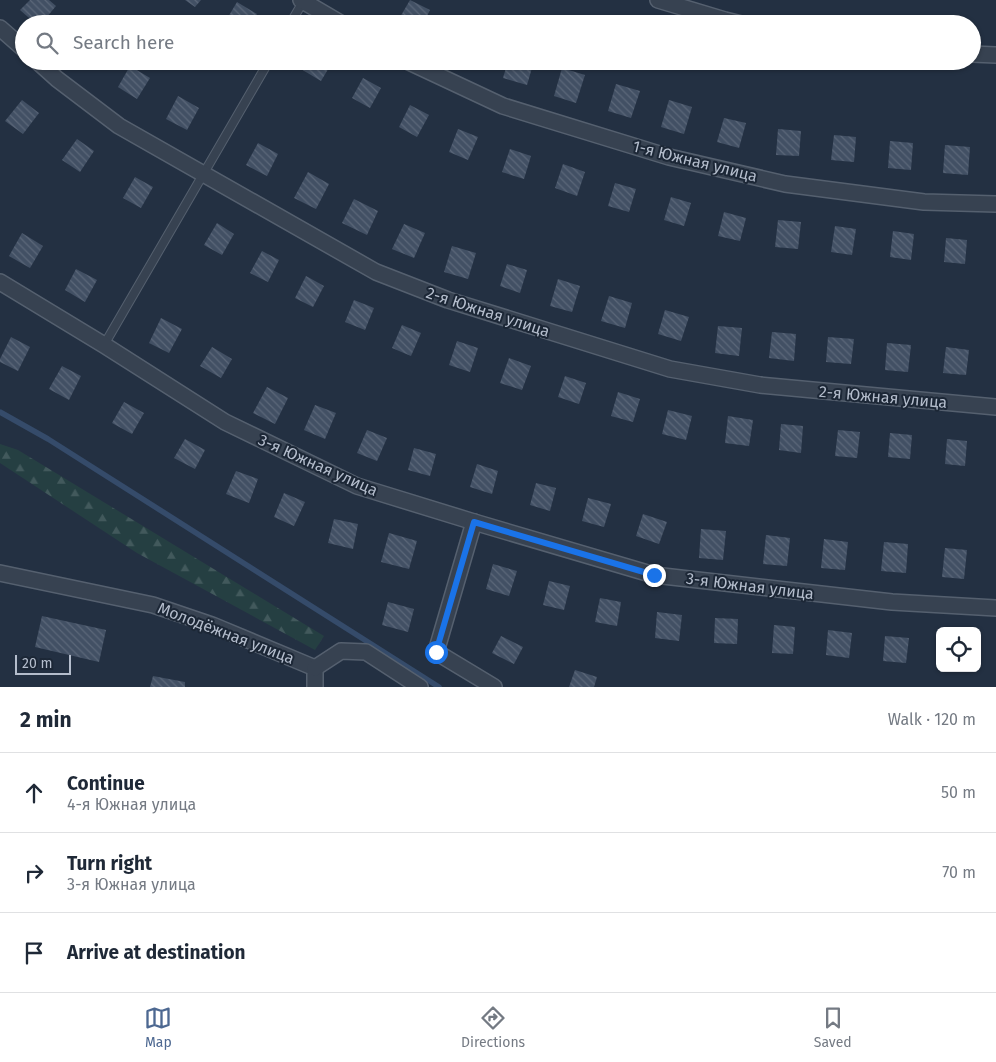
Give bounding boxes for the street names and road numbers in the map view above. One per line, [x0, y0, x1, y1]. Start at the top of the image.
street label: 1-я Южная улица [631, 136, 759, 186]
street label: 2-я Южная улица [424, 283, 552, 341]
street label: 2-я Южная улица [818, 382, 948, 412]
street label: 3-я Южная улица [255, 430, 381, 500]
street label: 3-я Южная улица [685, 569, 815, 603]
street label: Молодёжная улица [155, 598, 297, 668]

